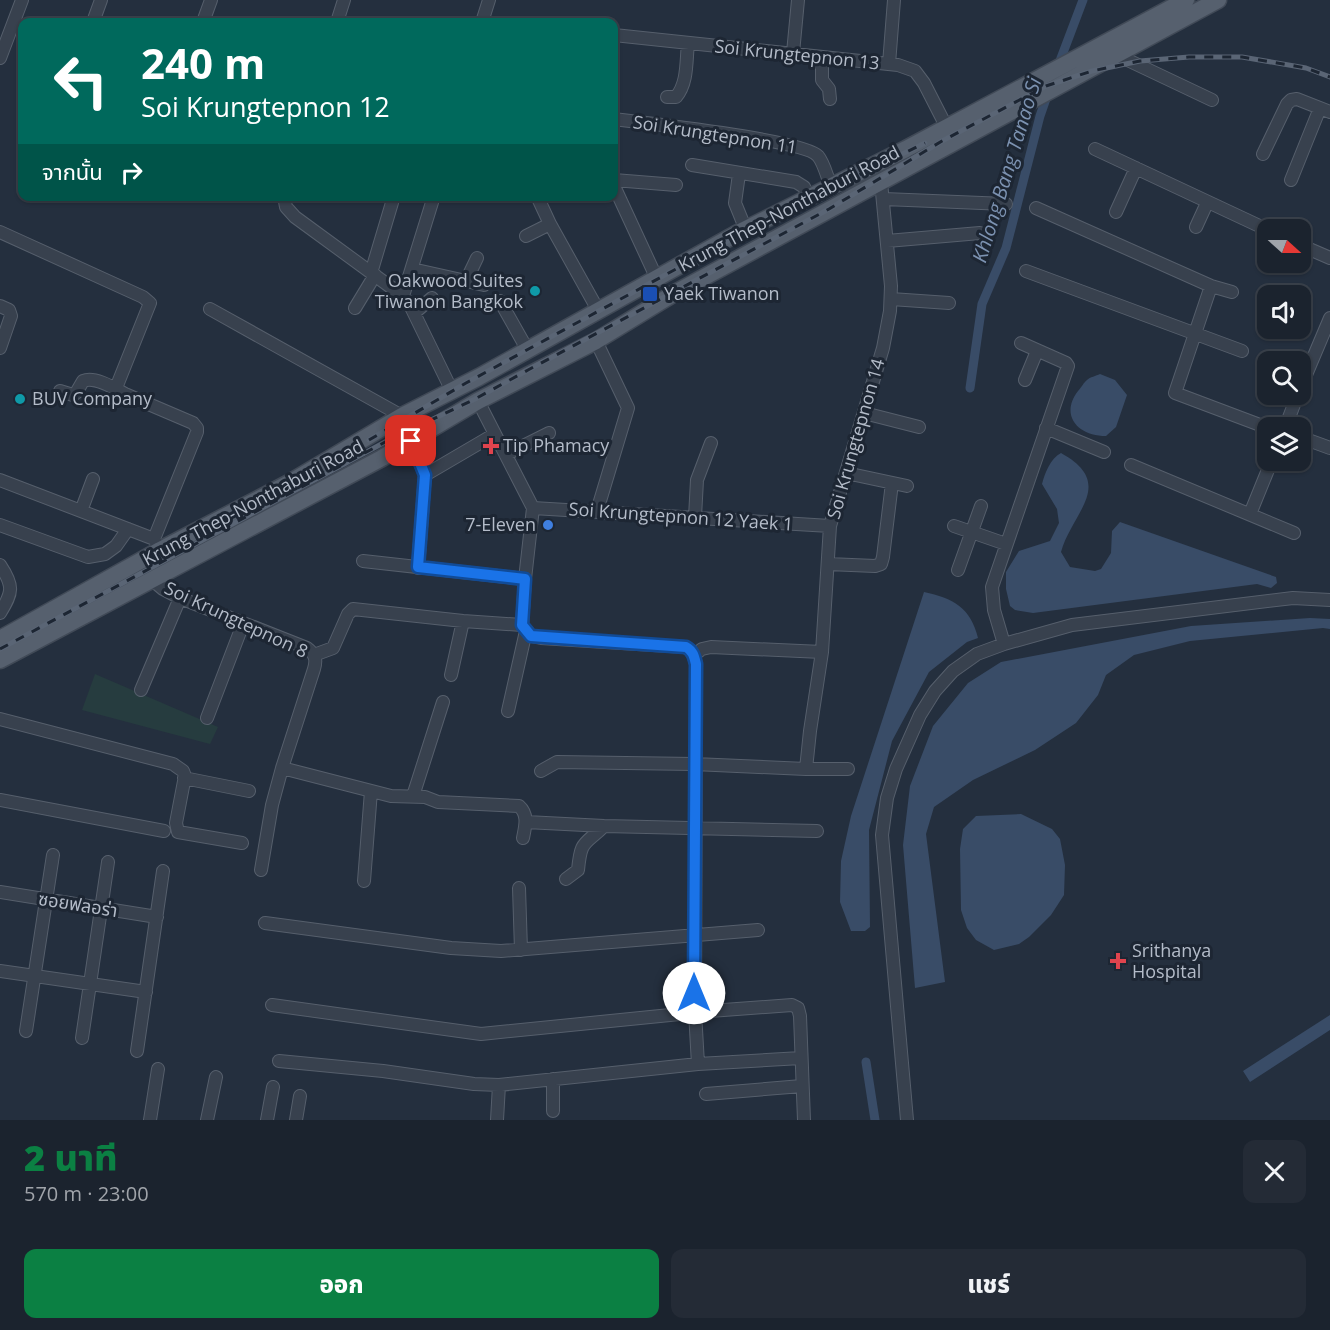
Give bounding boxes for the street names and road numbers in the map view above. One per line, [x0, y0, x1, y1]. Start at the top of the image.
street label: Soi Krungtepnon 13 [713, 33, 881, 75]
street label: Soi Krungtepnon 11 [631, 109, 799, 159]
street label: Krung Thep-Nonthaburi Road [674, 139, 903, 277]
street label: Soi Krungtepnon 14 [821, 356, 889, 522]
street label: Krung Thep-Nonthaburi Road [138, 433, 367, 571]
street label: Soi Krungtepnon 12 Yaek 1 [568, 496, 794, 536]
street label: Soi Krungtepnon 8 [161, 575, 312, 663]
street label: ซอยฟลอร่า [37, 886, 120, 922]

